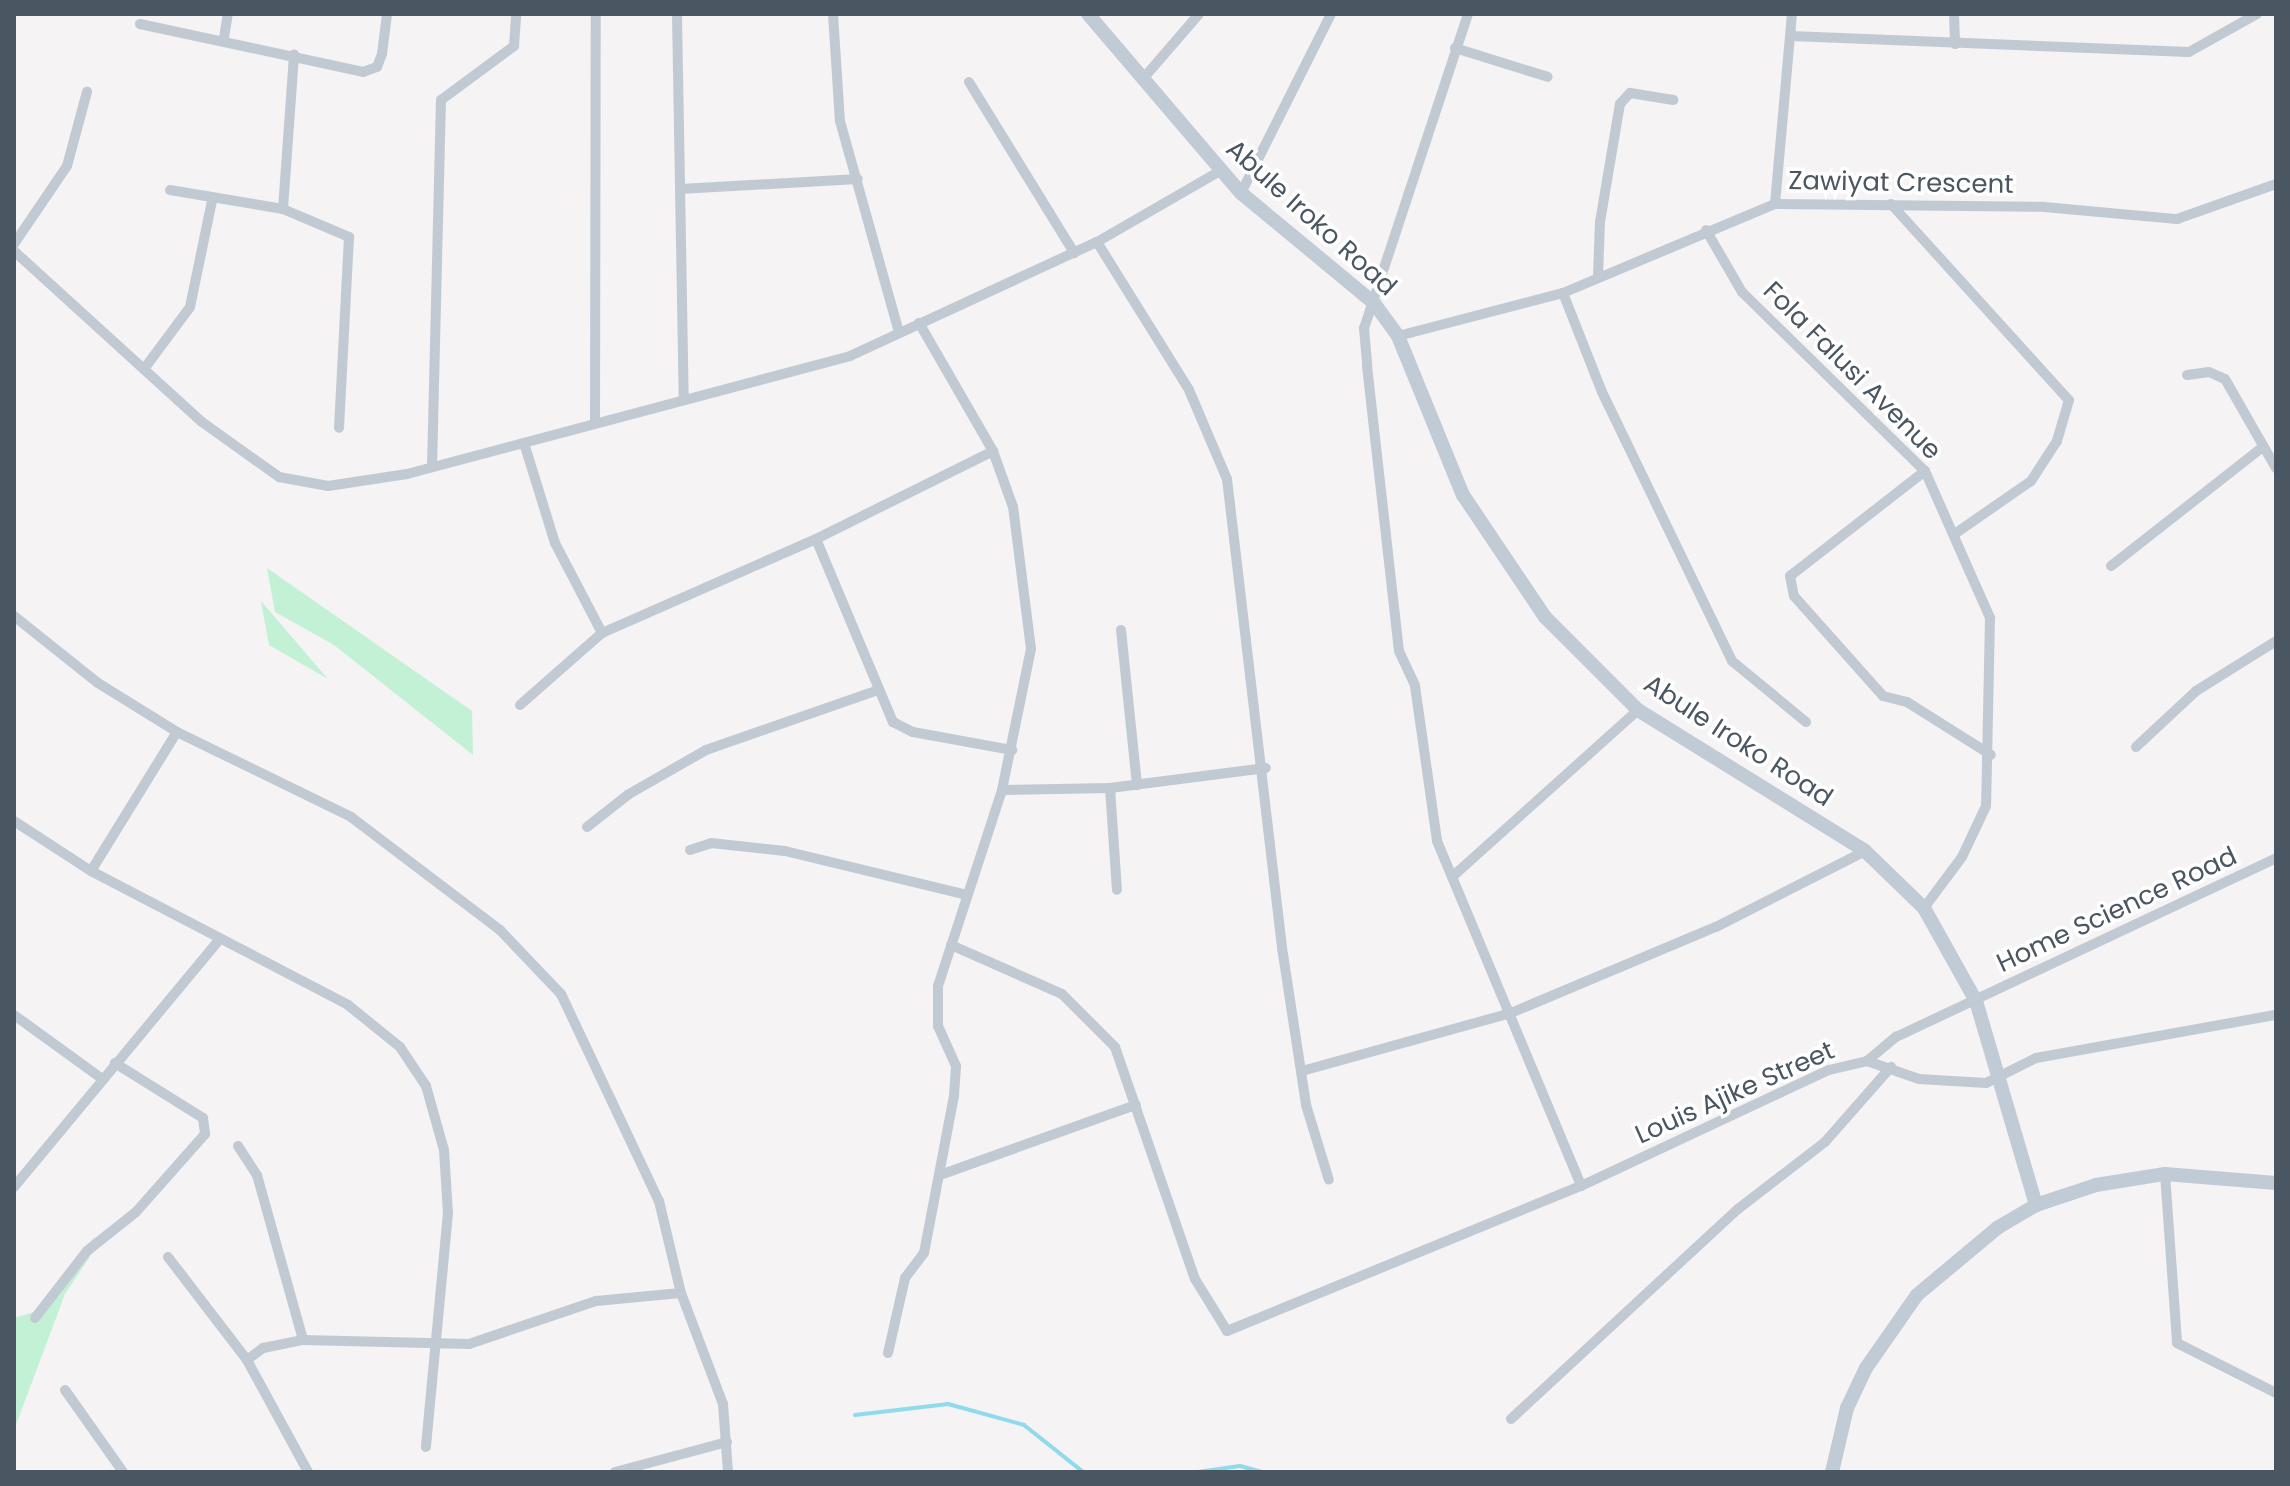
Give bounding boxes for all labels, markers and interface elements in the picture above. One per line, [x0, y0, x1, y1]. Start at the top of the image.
street label: Abule Iroko Road [1219, 133, 1403, 303]
street label: Zawiyat Crescent [1788, 165, 2014, 201]
street label: Fola Falusi Avenue [1757, 276, 1947, 466]
street label: Abule Iroko Road [1638, 668, 1838, 814]
street label: Home Science Road [1992, 841, 2242, 979]
street label: Louis Ajike Street [1631, 1035, 1839, 1151]

